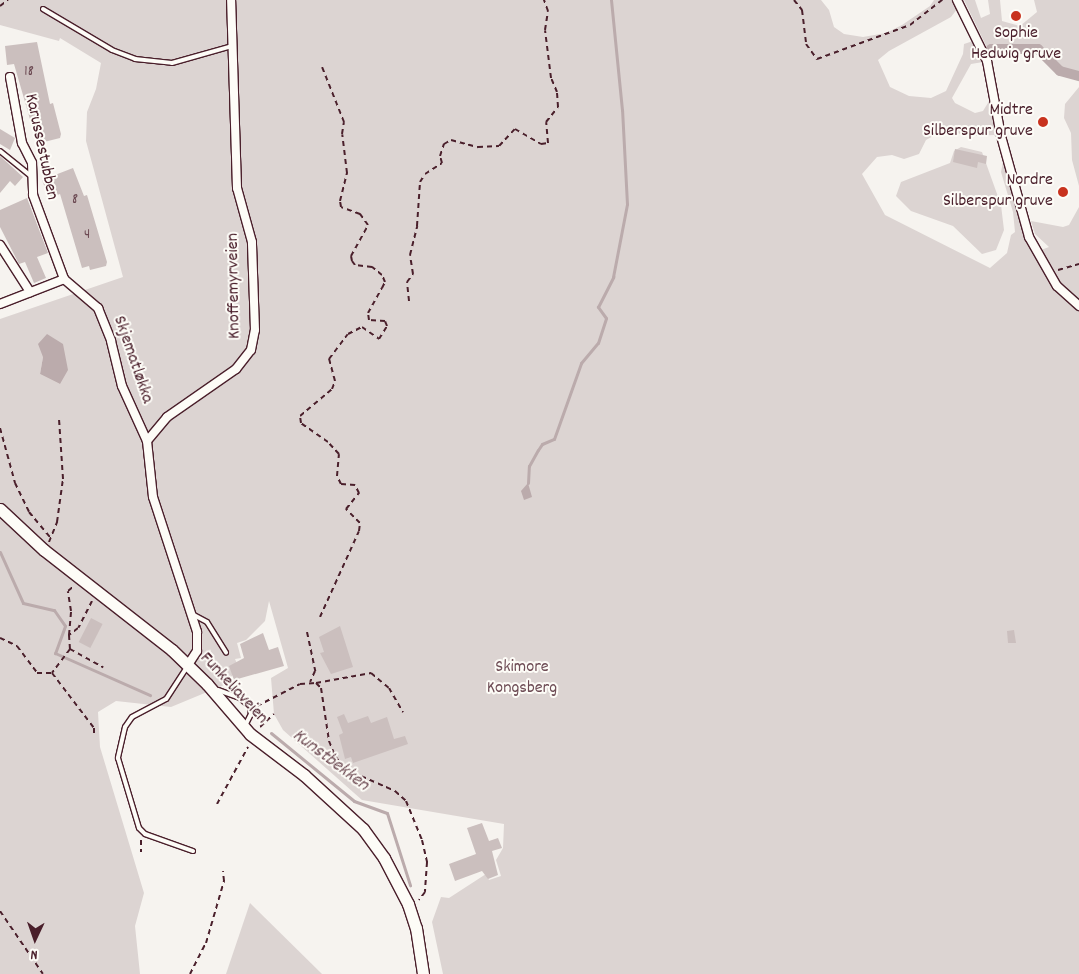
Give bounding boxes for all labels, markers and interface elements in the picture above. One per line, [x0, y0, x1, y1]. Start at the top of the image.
marker: Sophie Hedwig gruve [1010, 10, 1022, 22]
place label: Sophie Hedwig gruve [971, 24, 1061, 66]
house number: 18 [24, 64, 34, 82]
street label: Karussestubben [18, 92, 62, 202]
place label: Midtre Silberspur gruve [923, 101, 1033, 144]
marker: Midtre Silberspur gruve [1037, 116, 1049, 128]
place label: Nordre Silberspur gruve [943, 171, 1053, 213]
marker: Nordre Silberspur gruve [1057, 186, 1069, 198]
house number: 8 [72, 192, 78, 210]
house number: 4 [84, 227, 90, 245]
street label: Knoffemyrveien [223, 233, 247, 339]
street label: Skjematløkka [107, 314, 157, 406]
street label: Funkeliaveien [194, 649, 272, 729]
park label: Skimore Kongsberg [487, 658, 557, 701]
water label: Kunstbekken [287, 725, 373, 797]
north arrow [10, 914, 60, 964]
text: N [30, 944, 38, 964]

